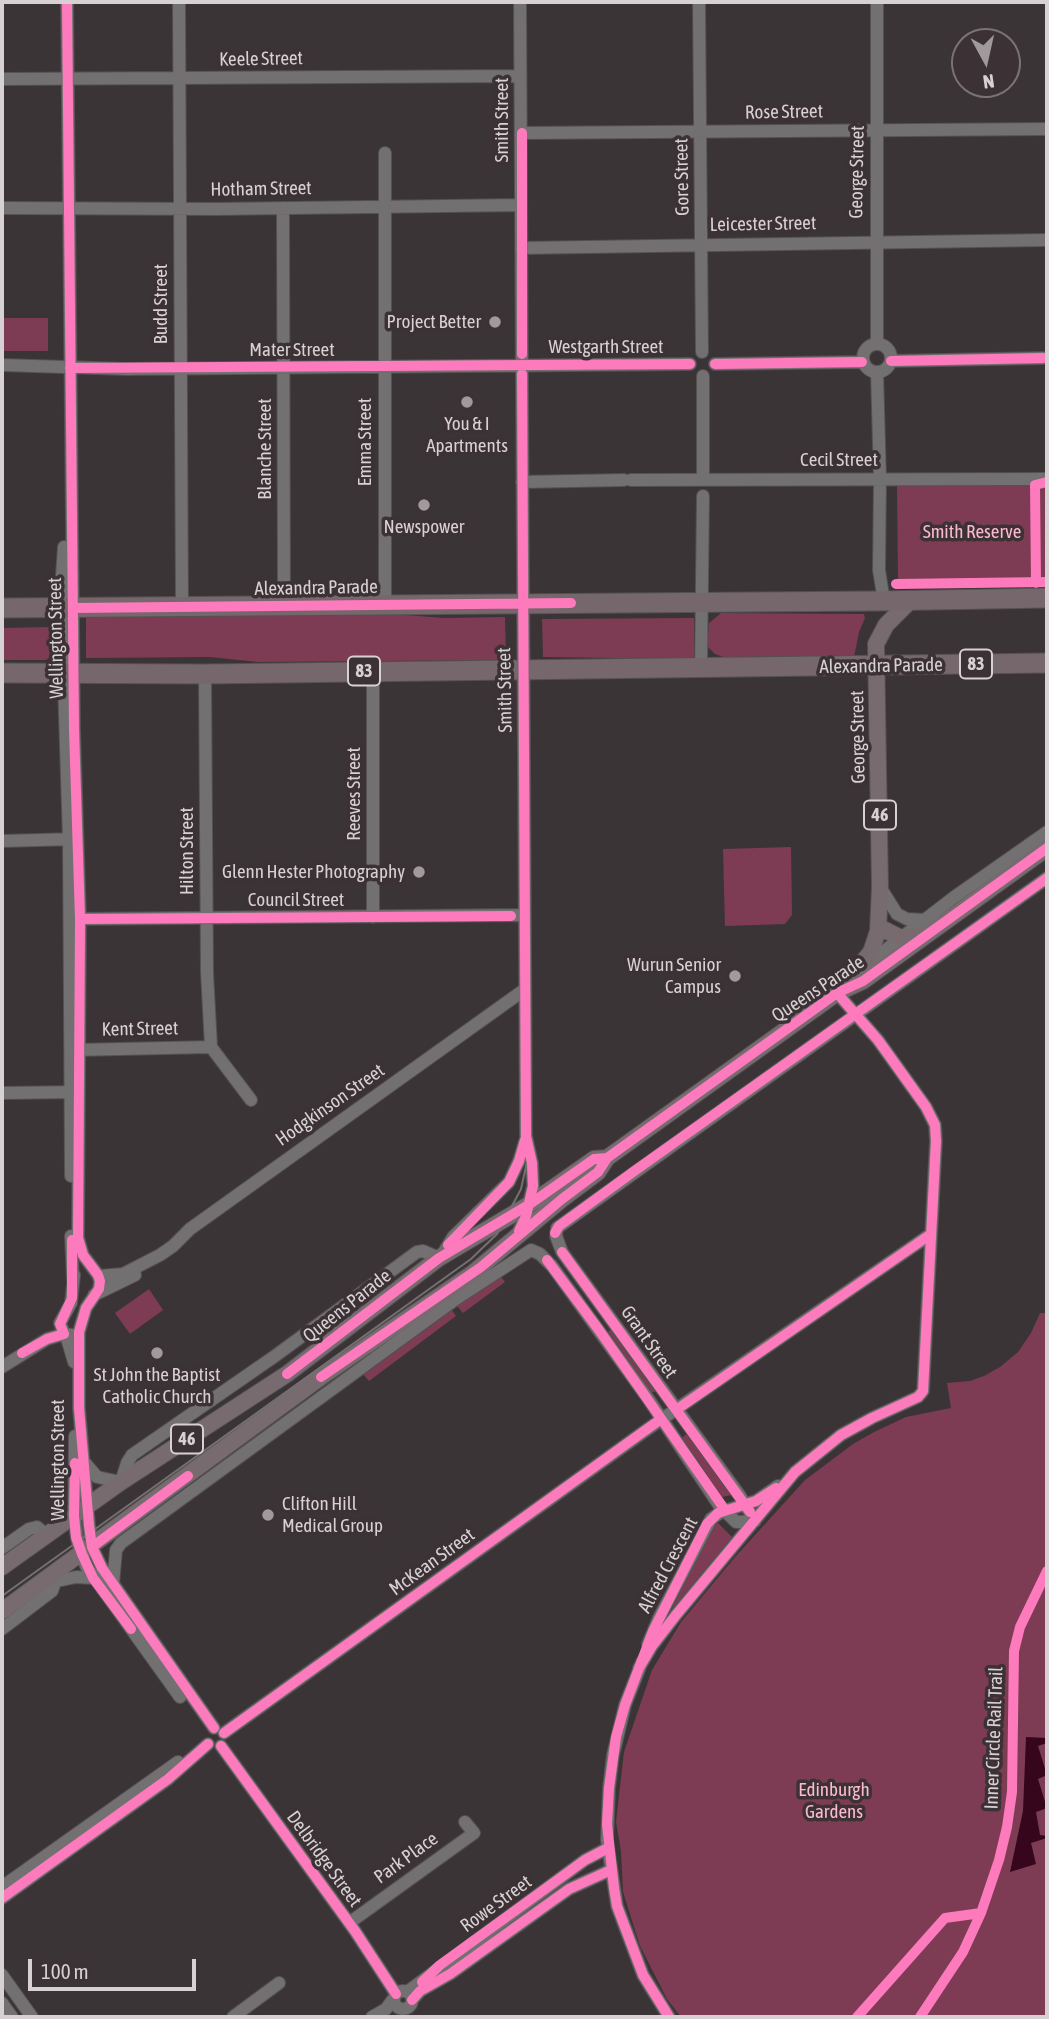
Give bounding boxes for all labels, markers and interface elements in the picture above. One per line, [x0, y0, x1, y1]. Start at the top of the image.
north arrow [951, 28, 1021, 98]
street label: Keele Street [219, 47, 303, 71]
text: N [982, 70, 996, 93]
street label: Smith Street [491, 77, 513, 163]
street label: Rose Street [745, 100, 823, 124]
street label: George Street [845, 125, 869, 219]
street label: Gore Street [670, 138, 694, 216]
street label: Hotham Street [210, 177, 312, 201]
street label: Leicester Street [710, 212, 816, 236]
street label: Budd Street [150, 264, 172, 344]
place label: Project Better [387, 311, 481, 333]
marker: Project Better [487, 314, 503, 330]
street label: Westgarth Street [548, 336, 664, 358]
street label: Mater Street [249, 339, 335, 361]
marker: You & I Apartments [459, 394, 475, 410]
street label: Blanche Street [254, 398, 276, 500]
street label: Emma Street [354, 398, 376, 486]
place label: You & I Apartments [426, 413, 508, 457]
street label: Cecil Street [800, 449, 878, 471]
marker: Newspower [416, 497, 432, 513]
place label: Newspower [384, 516, 464, 538]
park label: Smith Reserve [923, 521, 1021, 543]
street label: Alexandra Parade [254, 576, 378, 600]
street label: Wellington Street [44, 577, 68, 699]
street label: Smith Street [493, 647, 517, 733]
road number: 83 [960, 650, 992, 678]
street label: Alexandra Parade [819, 654, 943, 678]
road number: 83 [348, 656, 380, 686]
street label: George Street [846, 690, 870, 784]
street label: Reeves Street [343, 747, 365, 841]
road number: 46 [864, 800, 896, 830]
street label: Hilton Street [176, 807, 198, 895]
place label: Glenn Hester Photography [222, 861, 405, 883]
marker: Glenn Hester Photography [411, 864, 427, 880]
street label: Council Street [248, 889, 344, 911]
street label: Queens Parade [768, 951, 868, 1027]
place label: Wurun Senior Campus [627, 954, 721, 998]
marker: Wurun Senior Campus [727, 968, 743, 984]
street label: Kent Street [102, 1017, 178, 1041]
street label: Hodgkinson Street [271, 1059, 389, 1151]
street label: Queens Parade [298, 1265, 396, 1347]
street label: Grant Street [616, 1301, 682, 1383]
marker: St John the Baptist Catholic Church [149, 1345, 165, 1361]
place label: St John the Baptist Catholic Church [94, 1364, 220, 1408]
street label: Wellington Street [47, 1399, 69, 1521]
road number: 46 [171, 1424, 203, 1454]
place label: Clifton Hill Medical Group [282, 1493, 383, 1537]
marker: Clifton Hill Medical Group [260, 1507, 276, 1523]
street label: Alfred Crescent [633, 1513, 703, 1617]
street label: McKean Street [385, 1523, 479, 1601]
street label: Inner Circle Rail Trail [980, 1666, 1008, 1810]
park label: Edinburgh Gardens [798, 1779, 870, 1823]
street label: Delbridge Street [282, 1807, 366, 1911]
street label: Park Place [370, 1827, 442, 1889]
street label: Rowe Street [456, 1871, 536, 1937]
scale bar [32, 1946, 200, 1990]
text: 100 m [41, 1959, 89, 1983]

